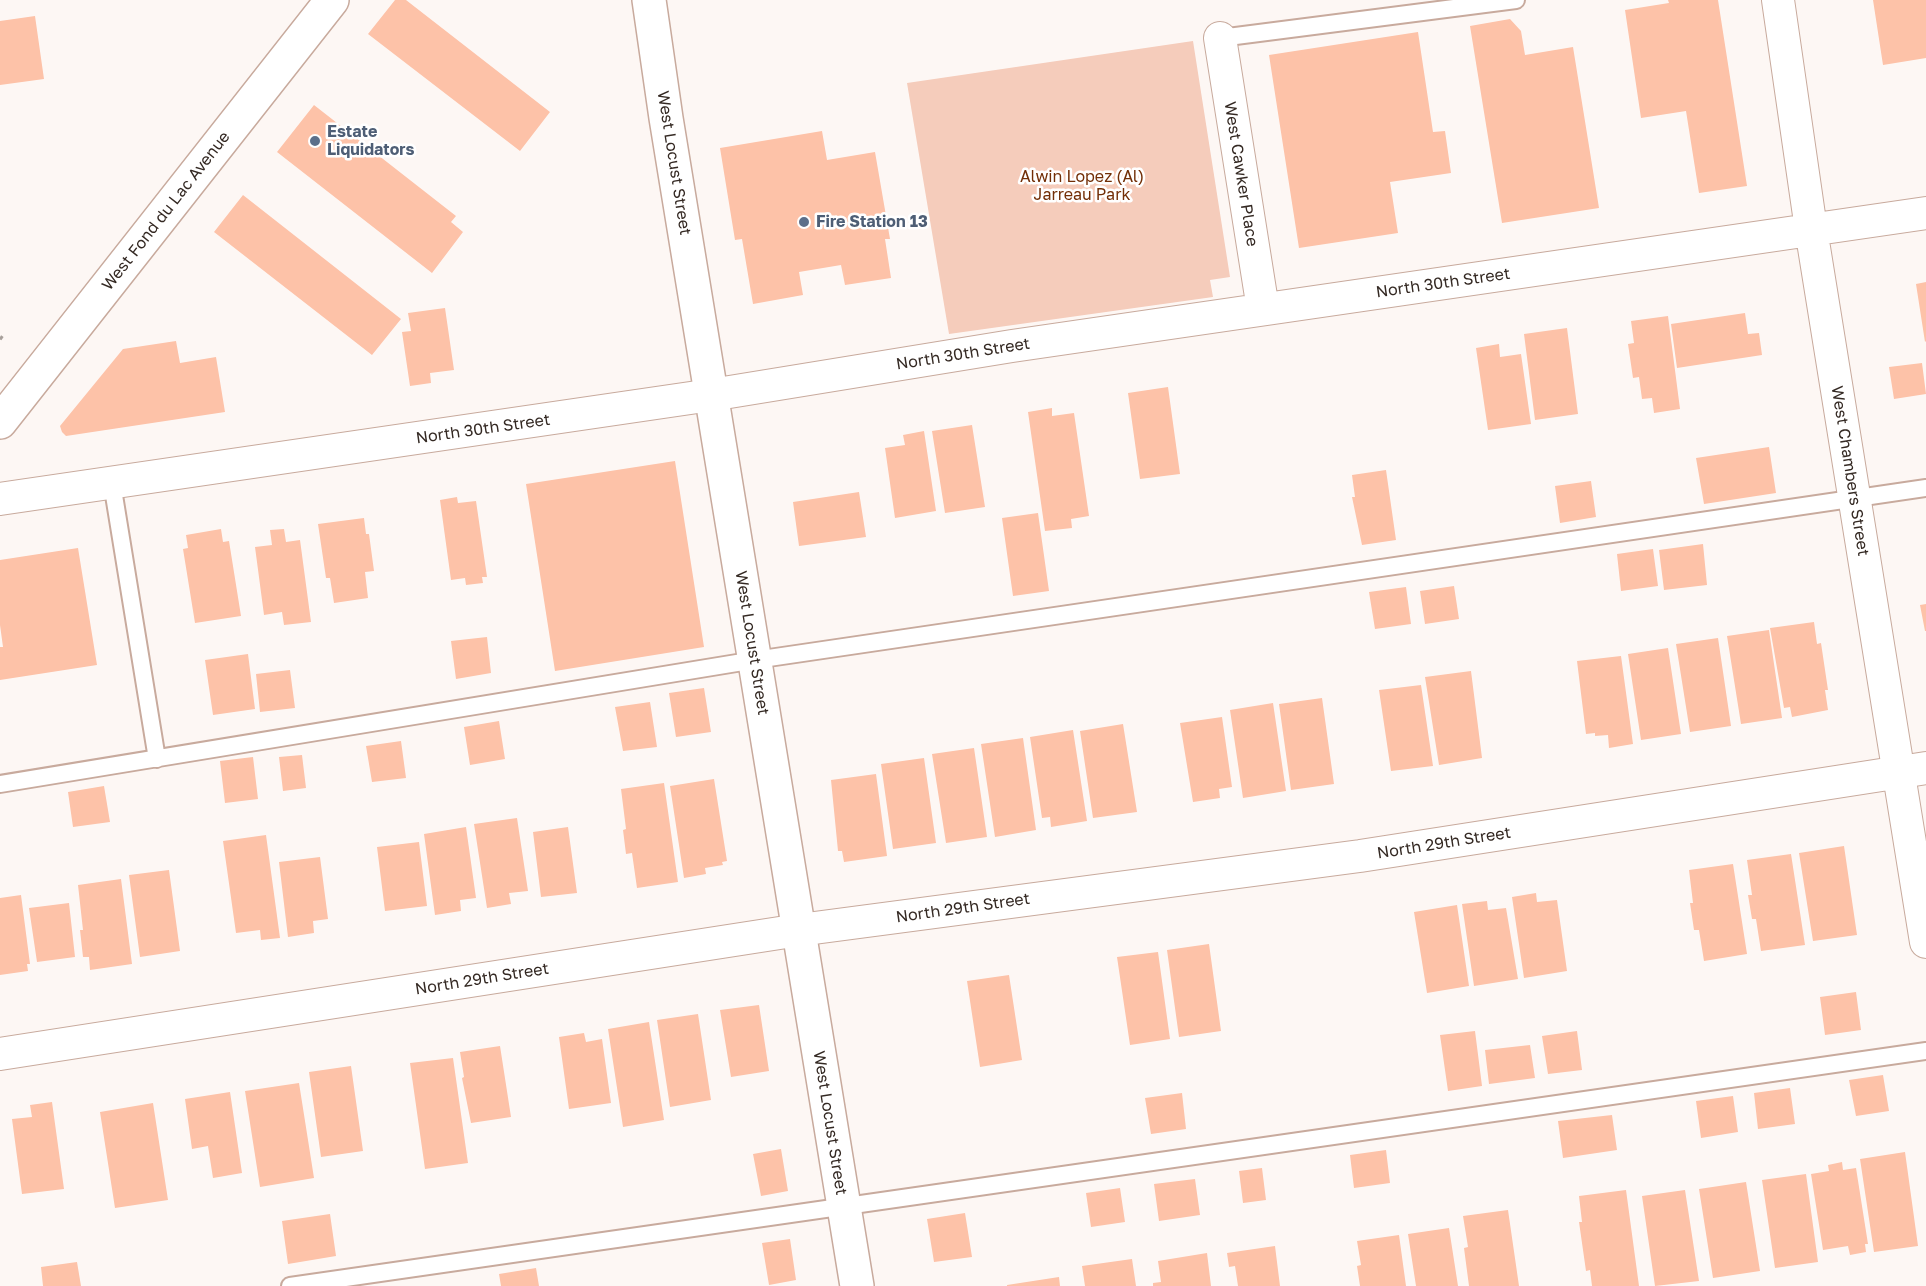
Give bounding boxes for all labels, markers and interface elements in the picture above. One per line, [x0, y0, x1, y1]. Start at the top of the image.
street label: West Locust Street [653, 89, 695, 237]
street label: West Cawker Place [1220, 100, 1262, 248]
place label: Estate Liquidators [327, 122, 415, 160]
street label: West Fond du Lac Avenue [98, 128, 234, 294]
marker: Estate Liquidators [308, 134, 322, 148]
park label: Alwin Lopez (Al) Jarreau Park [1020, 167, 1144, 205]
place label: Fire Station 13 [816, 212, 928, 232]
marker: Fire Station 13 [797, 215, 811, 229]
street label: North 30th Street [1375, 264, 1511, 302]
street label: North 30th Street [895, 334, 1031, 374]
street label: West Chambers Street [1827, 385, 1873, 557]
street label: North 30th Street [415, 410, 551, 448]
street label: West Locust Street [731, 569, 773, 717]
street label: North 29th Street [1376, 823, 1512, 863]
street label: North 29th Street [895, 889, 1031, 927]
street label: North 29th Street [414, 959, 550, 999]
street label: West Locust Street [809, 1049, 851, 1197]

